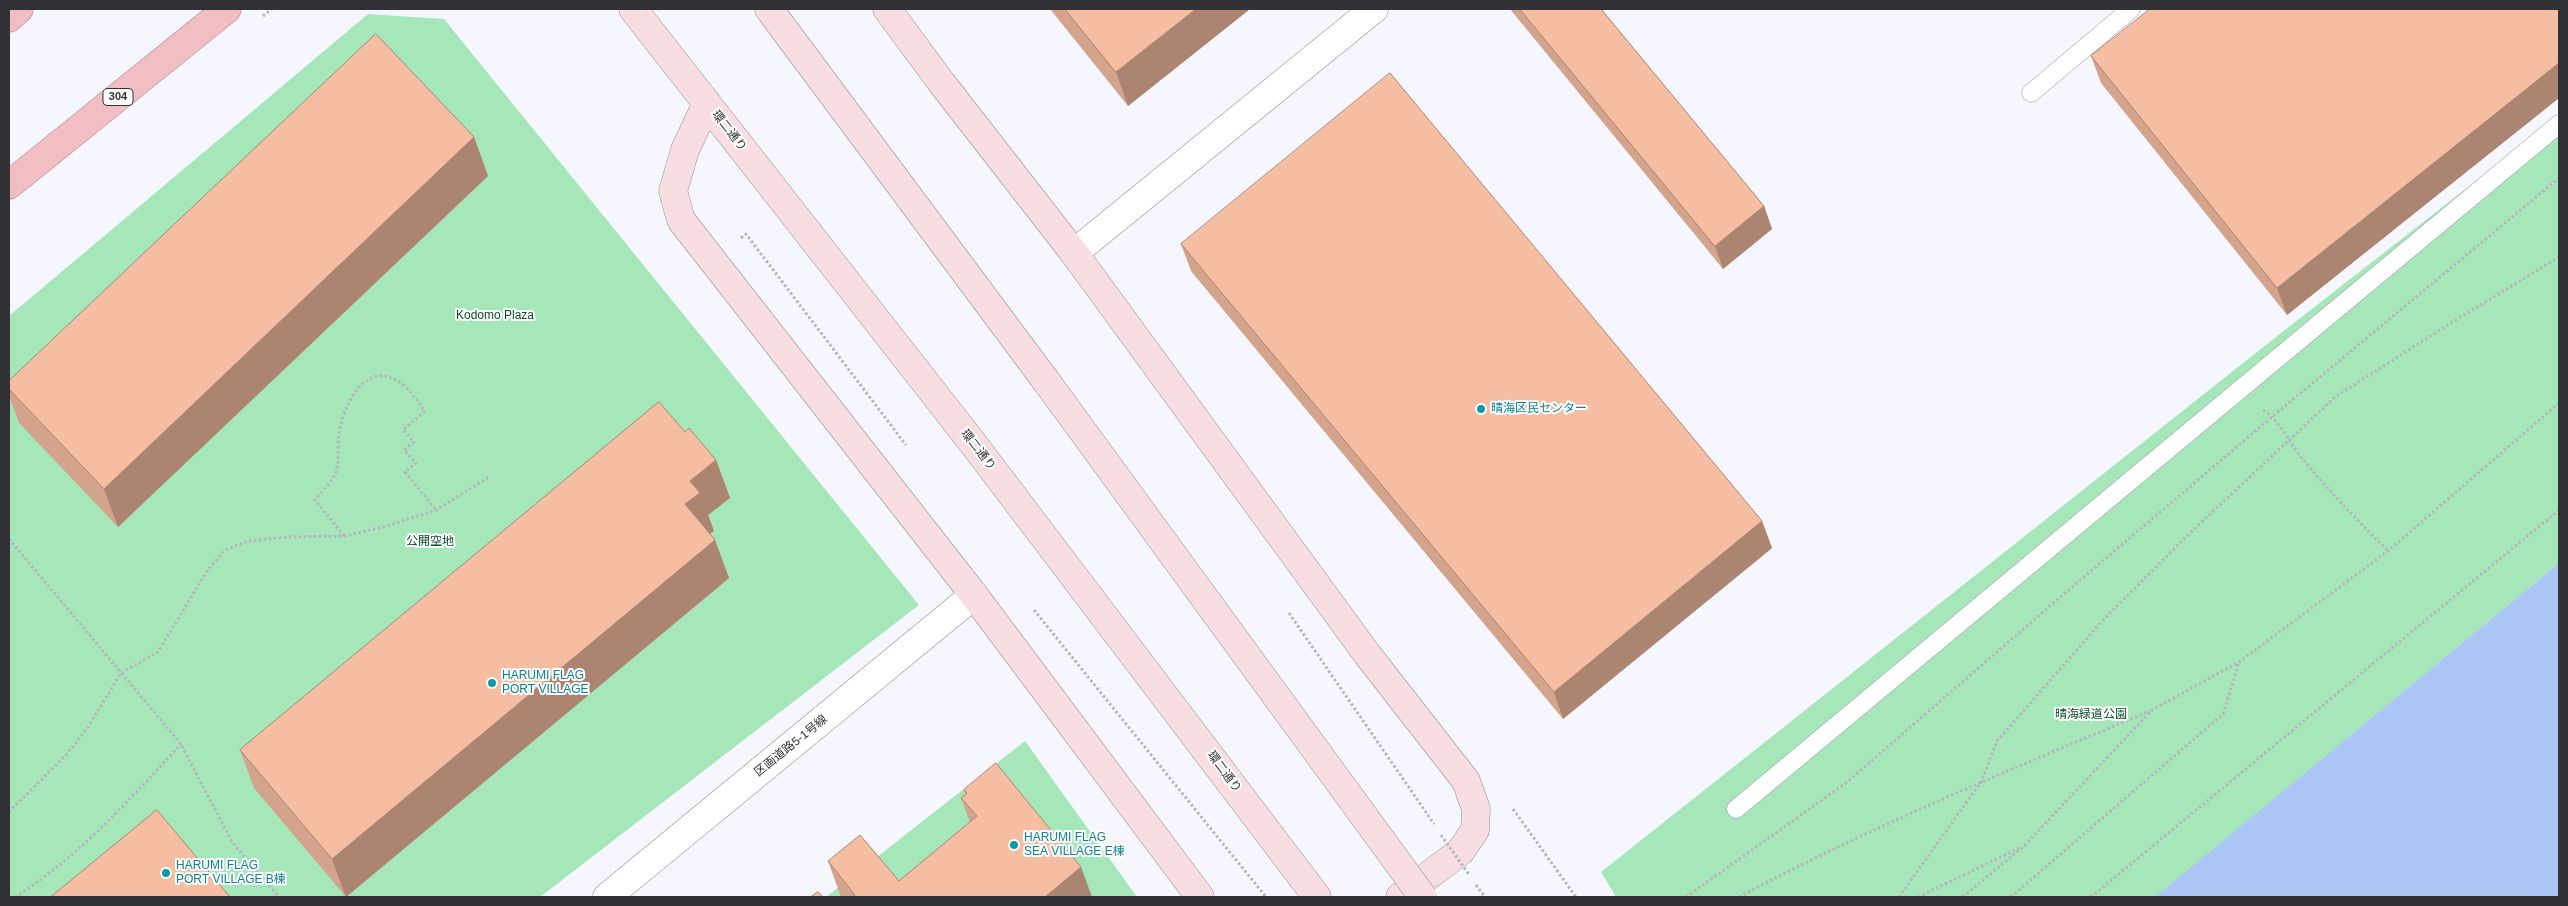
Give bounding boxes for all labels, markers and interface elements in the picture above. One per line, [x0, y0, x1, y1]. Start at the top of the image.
road number: 304 [103, 88, 133, 105]
street label: 環二通り [709, 108, 749, 154]
park label: Kodomo Plaza [456, 309, 534, 323]
place label: 晴海区民センター [1491, 402, 1587, 416]
marker: 晴海区民センター [1475, 403, 1487, 415]
street label: 環二通り [958, 427, 998, 473]
park label: 公開空地 [406, 535, 454, 549]
place label: HARUMI FLAG PORT VILLAGE [502, 669, 588, 697]
marker: HARUMI FLAG PORT VILLAGE [486, 677, 498, 689]
park label: 晴海緑道公園 [2055, 708, 2127, 722]
street label: 区画道路5-1号線 [752, 712, 830, 780]
street label: 環二通り [1204, 748, 1244, 796]
place label: HARUMI FLAG SEA VILLAGE E棟 [1024, 831, 1125, 859]
marker: HARUMI FLAG SEA VILLAGE E棟 [1008, 839, 1020, 851]
place label: HARUMI FLAG PORT VILLAGE B棟 [176, 859, 286, 887]
marker: HARUMI FLAG PORT VILLAGE B棟 [160, 867, 172, 879]

